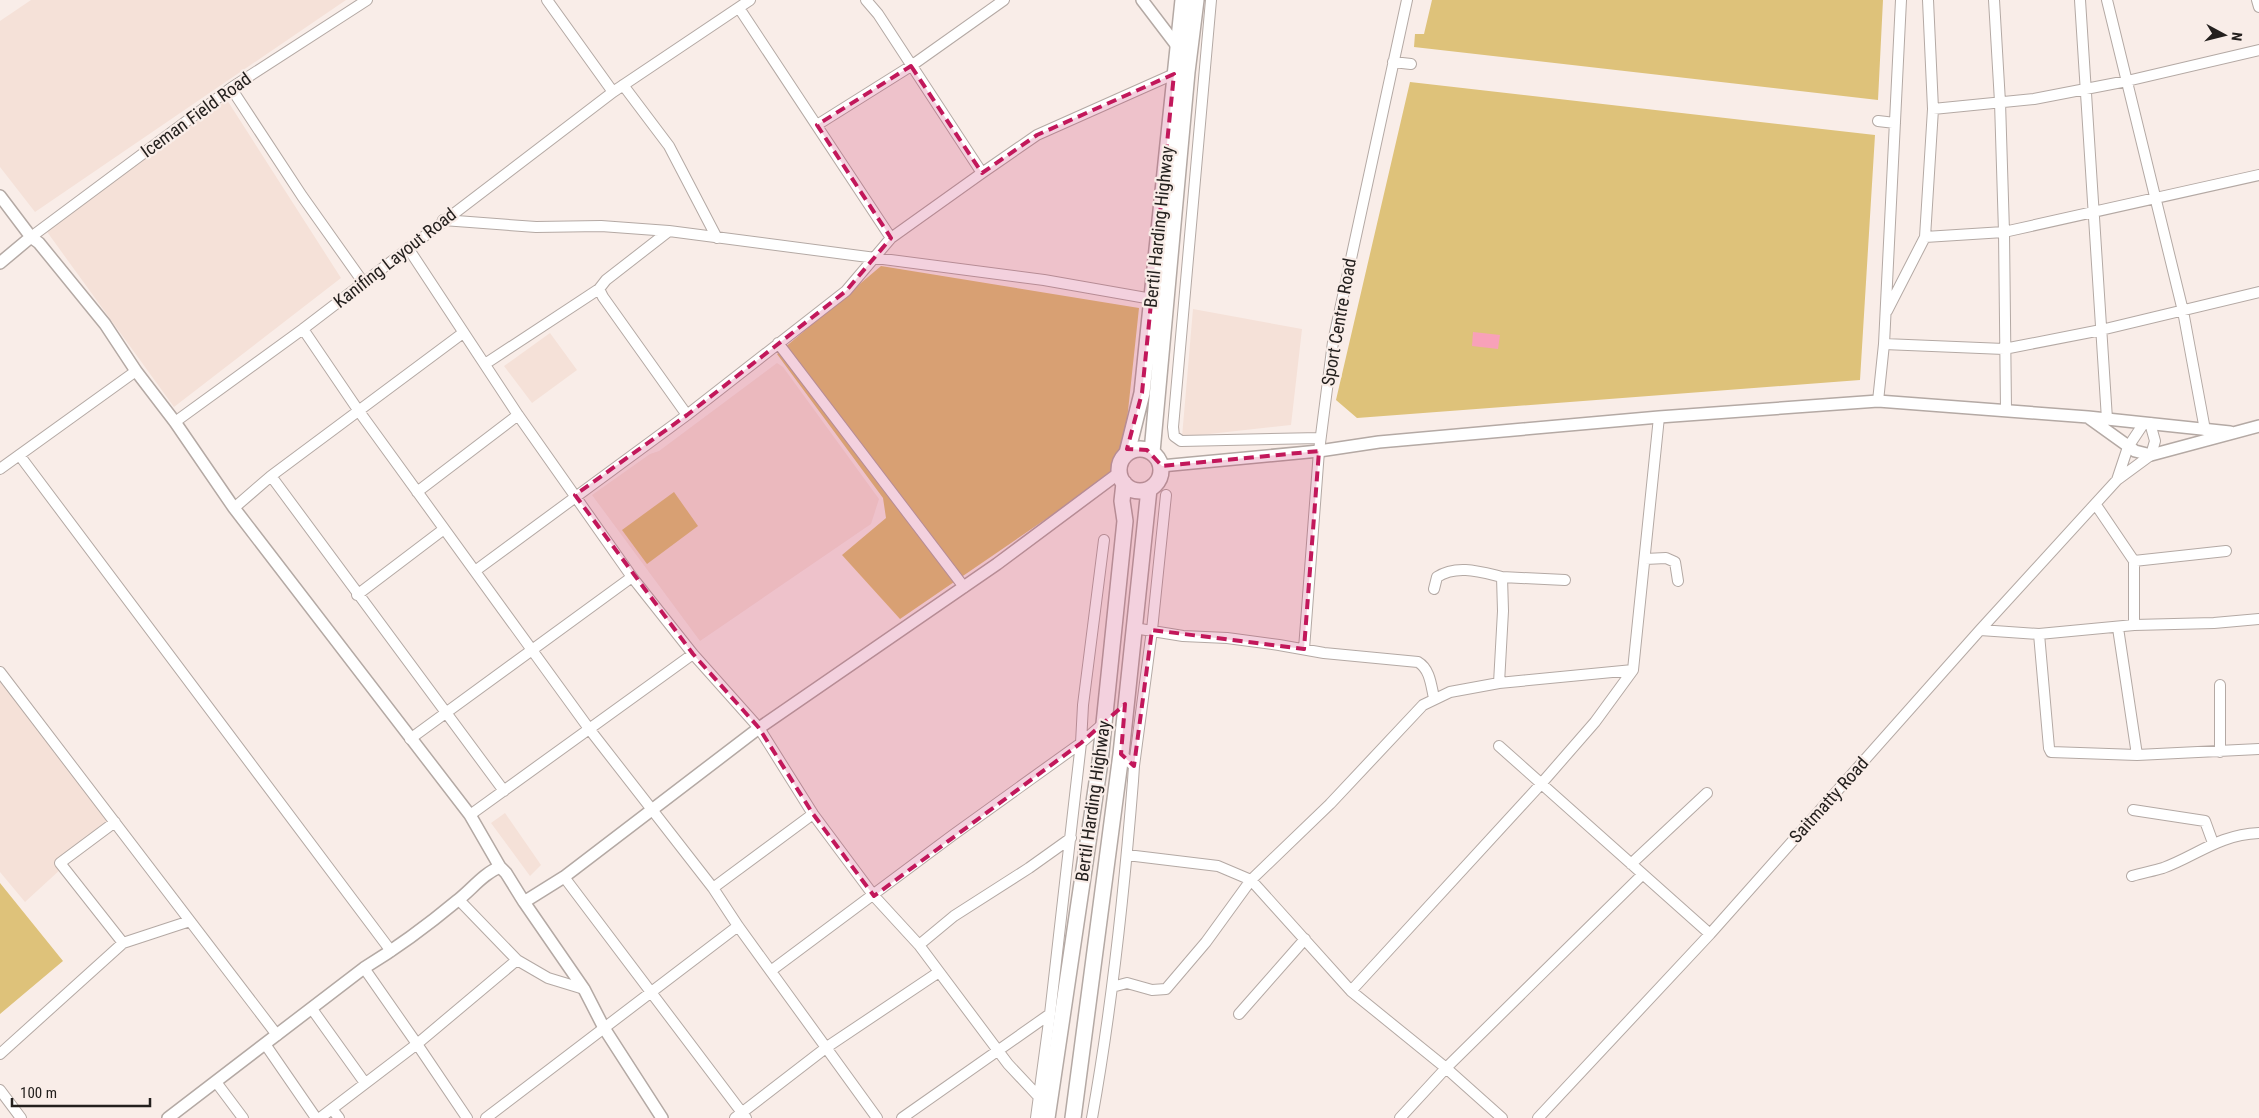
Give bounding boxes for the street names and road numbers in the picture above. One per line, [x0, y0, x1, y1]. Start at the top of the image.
street label: Iceman Field Road [137, 68, 255, 162]
street label: Bertil Harding Highway [1140, 145, 1177, 309]
street label: Kanifing Layout Road [329, 203, 460, 312]
street label: Sport Centre Road [1317, 256, 1360, 387]
street label: Bertil Harding Highway [1071, 719, 1114, 883]
street label: Saitmatty Road [1785, 753, 1873, 847]

